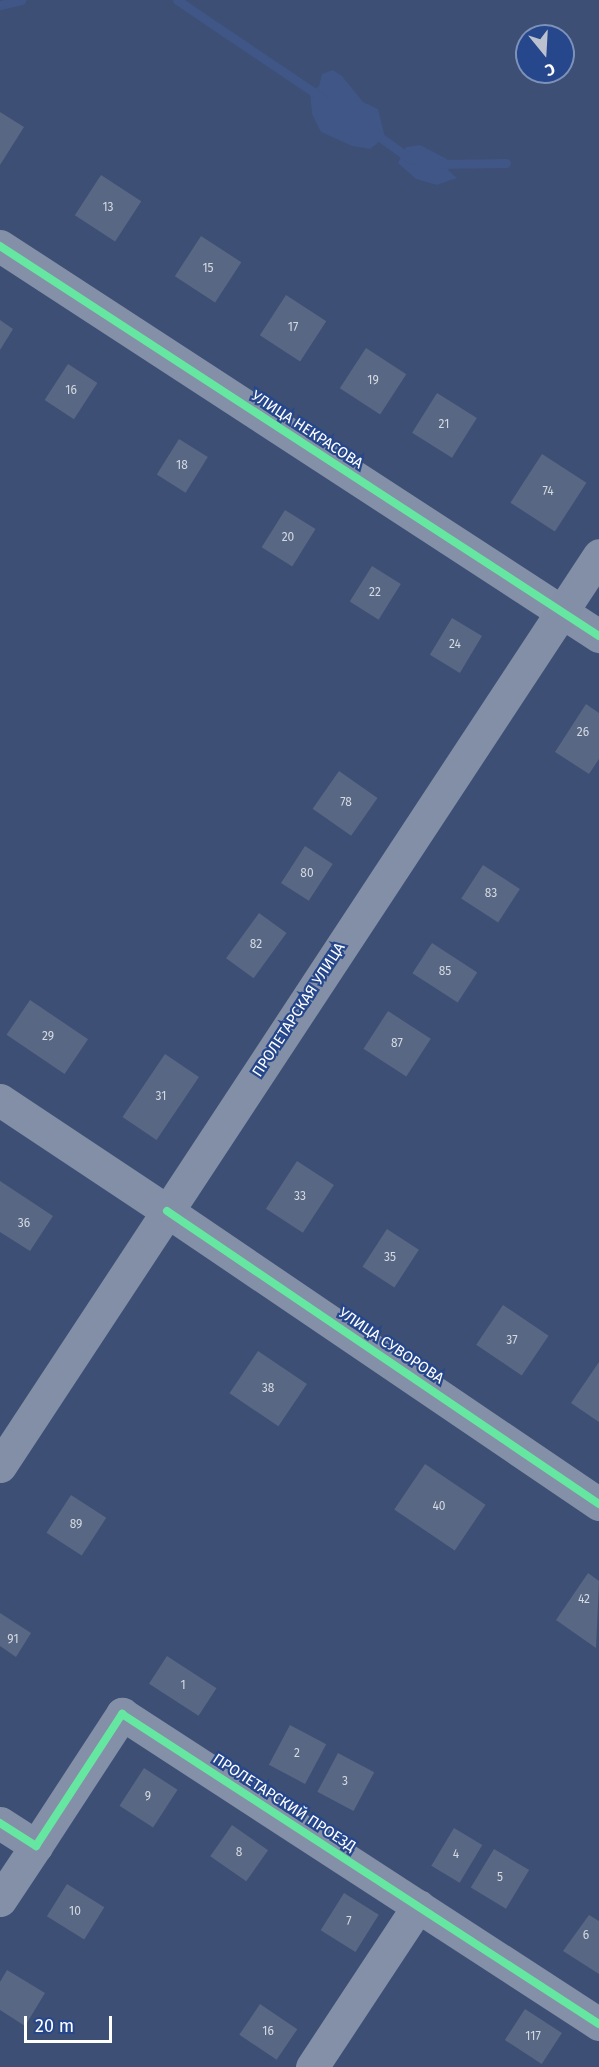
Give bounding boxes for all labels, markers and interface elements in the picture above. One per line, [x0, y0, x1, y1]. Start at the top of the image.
north arrow [515, 24, 575, 84]
text: С [543, 59, 557, 80]
house number: 13 [102, 201, 114, 215]
house number: 15 [202, 262, 214, 276]
house number: 17 [288, 321, 298, 335]
house number: 19 [367, 374, 379, 388]
house number: 16 [65, 384, 77, 398]
street label: УЛИЦА НЕКРАСОВА [248, 387, 366, 473]
house number: 21 [439, 418, 449, 432]
house number: 18 [176, 459, 188, 473]
house number: 74 [542, 485, 554, 499]
house number: 20 [282, 531, 294, 545]
house number: 22 [369, 586, 381, 600]
house number: 24 [449, 638, 461, 652]
house number: 26 [577, 726, 589, 740]
house number: 78 [340, 796, 352, 810]
house number: 80 [300, 867, 314, 881]
house number: 83 [485, 887, 497, 901]
house number: 82 [250, 938, 262, 952]
street label: ПРОЛЕТАРСКАЯ УЛИЦА [249, 939, 349, 1081]
house number: 85 [439, 965, 451, 979]
house number: 29 [42, 1030, 54, 1044]
house number: 87 [391, 1037, 403, 1051]
house number: 31 [156, 1090, 166, 1104]
house number: 33 [294, 1190, 306, 1204]
house number: 36 [18, 1217, 30, 1231]
house number: 35 [384, 1251, 396, 1265]
street label: УЛИЦА СУВОРОВА [335, 1304, 447, 1388]
house number: 37 [506, 1334, 518, 1348]
house number: 38 [262, 1382, 274, 1396]
house number: 40 [432, 1500, 446, 1514]
house number: 89 [70, 1518, 82, 1532]
house number: 42 [578, 1593, 590, 1607]
house number: 91 [7, 1633, 19, 1647]
house number: 1 [180, 1679, 186, 1693]
house number: 2 [294, 1747, 300, 1761]
street label: ПРОЛЕТАРСКИЙ ПРОЕЗД [209, 1750, 359, 1856]
house number: 3 [342, 1775, 348, 1789]
house number: 9 [145, 1790, 151, 1804]
house number: 8 [236, 1846, 242, 1860]
house number: 4 [453, 1848, 459, 1862]
house number: 5 [497, 1871, 503, 1885]
house number: 10 [69, 1905, 81, 1919]
house number: 7 [346, 1915, 352, 1929]
house number: 6 [583, 1929, 589, 1943]
scale bar [27, 2004, 116, 2042]
text: 20 m [35, 2015, 74, 2037]
house number: 16 [262, 2025, 274, 2039]
house number: 117 [525, 2030, 541, 2044]

